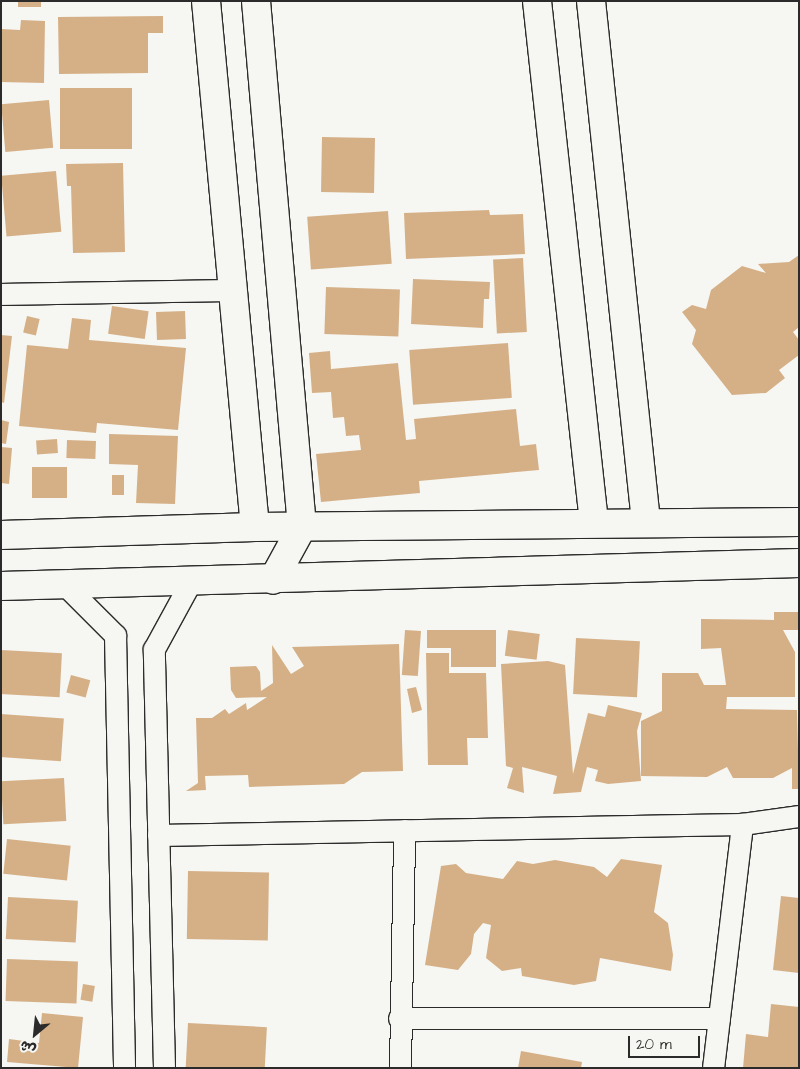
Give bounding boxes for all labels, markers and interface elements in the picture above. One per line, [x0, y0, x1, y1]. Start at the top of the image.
north arrow [10, 1009, 60, 1059]
scale bar [630, 1026, 702, 1058]
text: 20 m [636, 1034, 672, 1055]
text: ش [16, 1035, 39, 1060]

